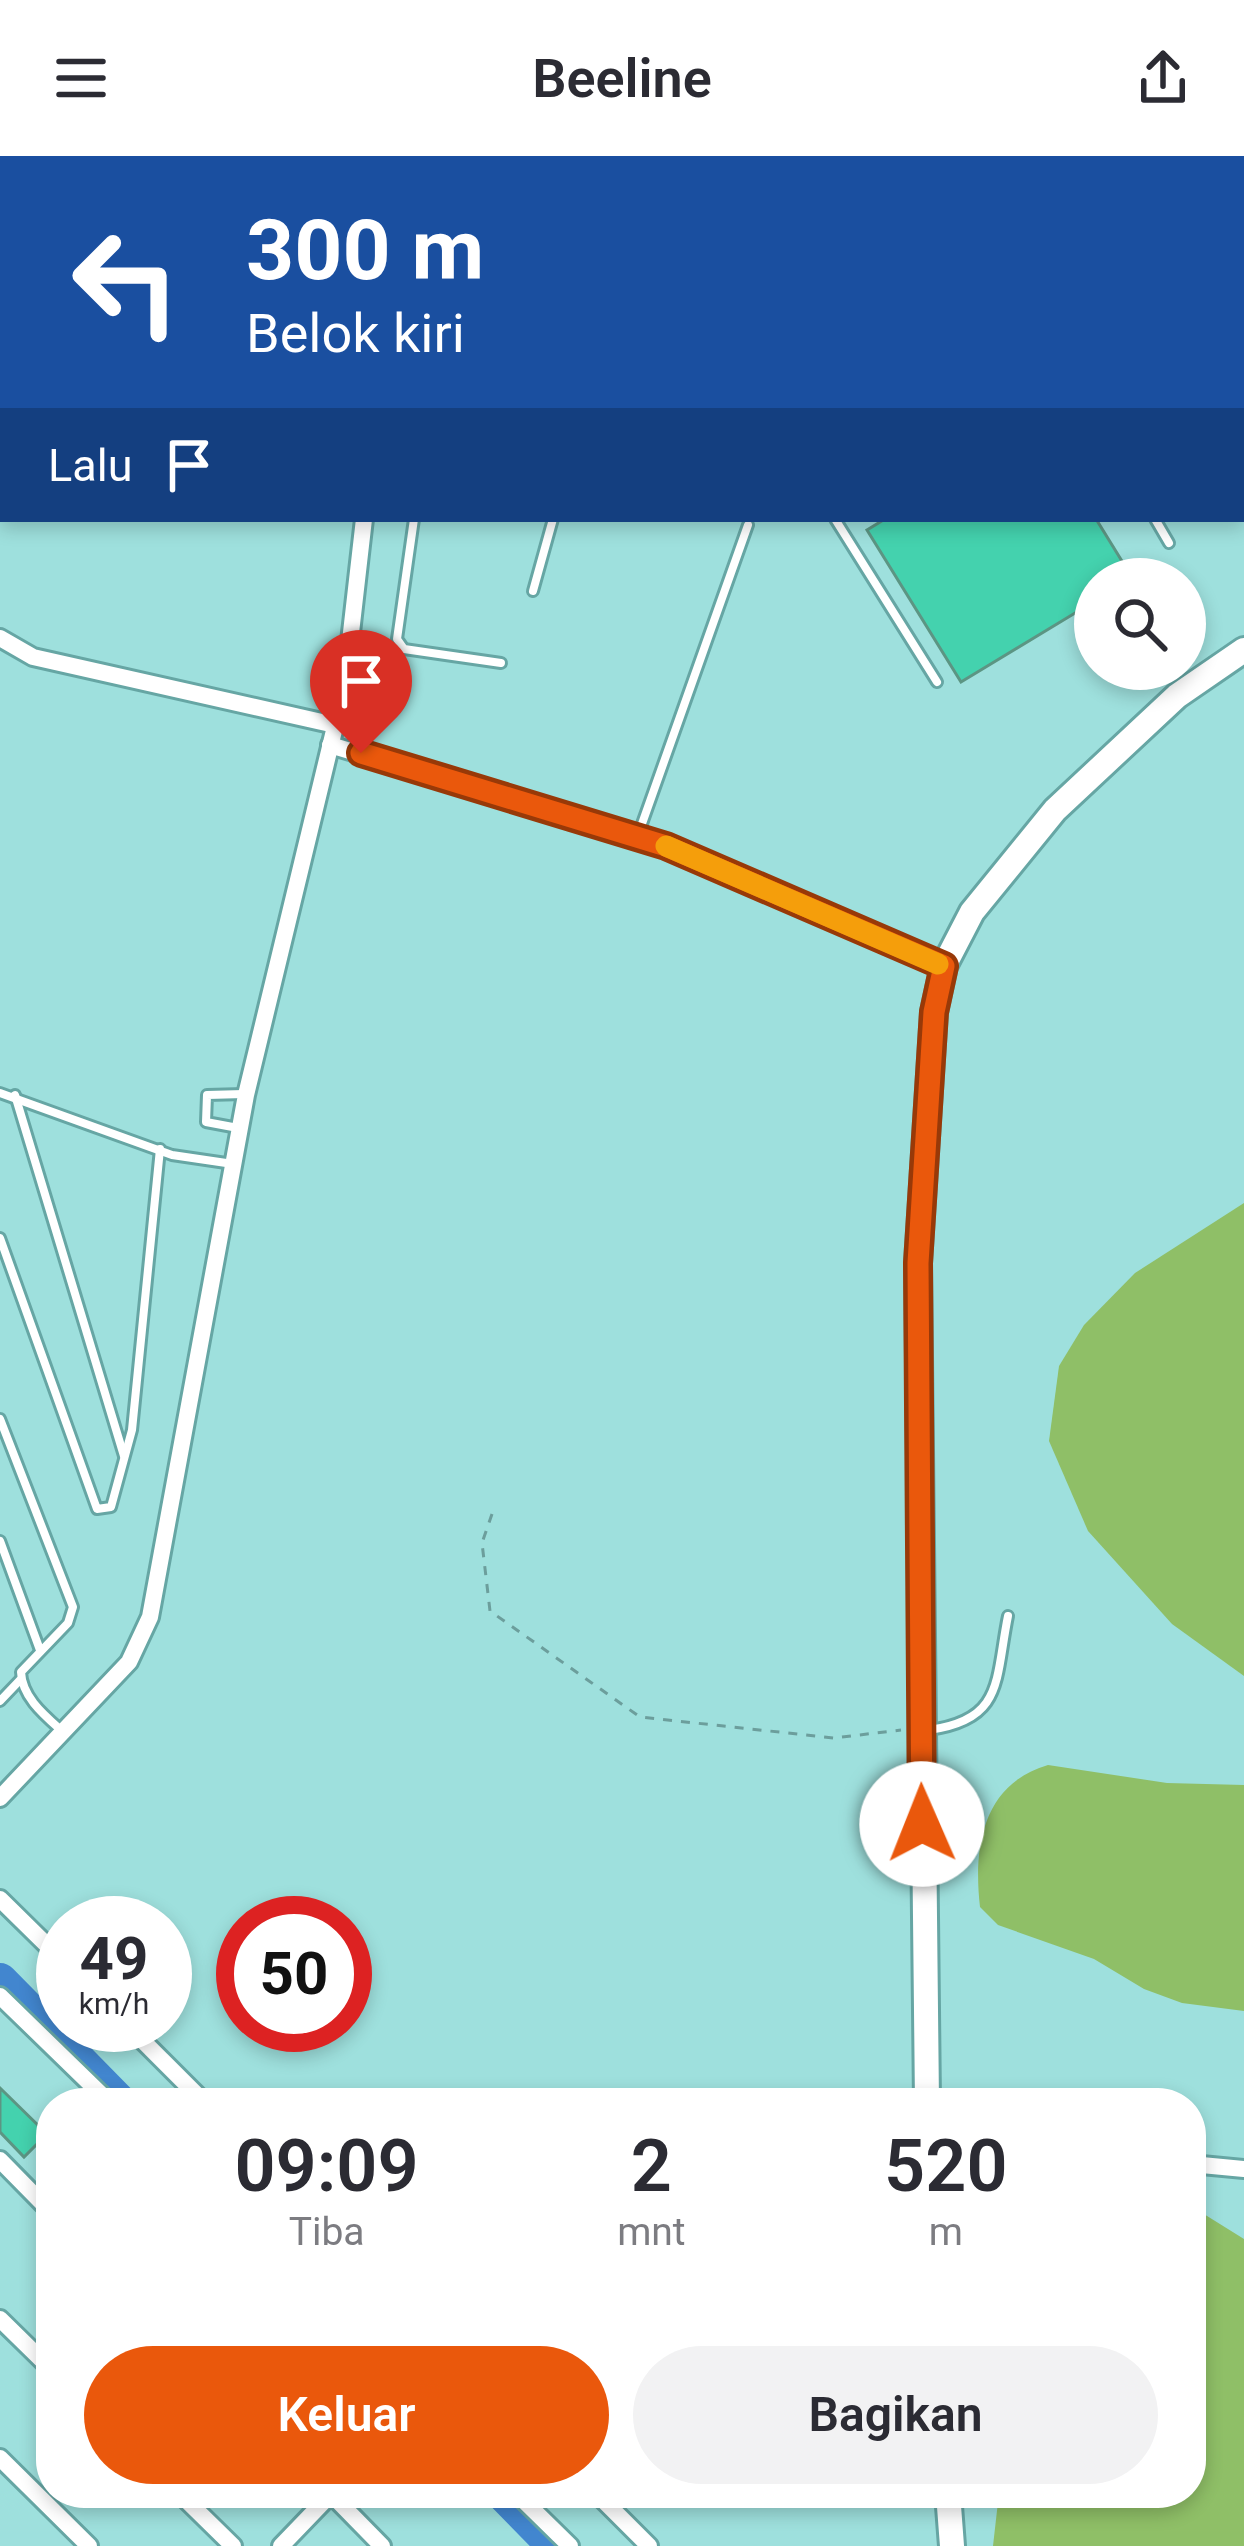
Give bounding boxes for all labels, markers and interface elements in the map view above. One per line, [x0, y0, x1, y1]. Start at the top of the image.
icon: menu [48, 45, 114, 111]
icon: share [1130, 45, 1196, 111]
text: Beeline [532, 47, 712, 110]
text: 300 m [246, 201, 484, 300]
icon: left [48, 204, 204, 360]
text: Belok kiri [246, 302, 465, 365]
icon: arrive [156, 432, 222, 498]
text: Lalu [48, 439, 132, 492]
map controls [1074, 558, 1206, 690]
button: search [1074, 558, 1206, 690]
pin [310, 630, 412, 753]
icon: arrive [328, 648, 394, 714]
position arrow [859, 1761, 985, 1887]
speed limit sign: 50 [216, 1896, 372, 2052]
text: 49 [80, 1923, 148, 1994]
text: km/h [79, 1986, 149, 2021]
text: 09:09 [234, 2124, 419, 2209]
text: 2 [631, 2124, 672, 2209]
text: 520 [884, 2124, 1008, 2209]
text: Tiba [289, 2209, 365, 2255]
text: mnt [617, 2209, 686, 2255]
text: m [929, 2209, 963, 2255]
button: Keluar [84, 2346, 609, 2484]
button: Bagikan [633, 2346, 1158, 2484]

